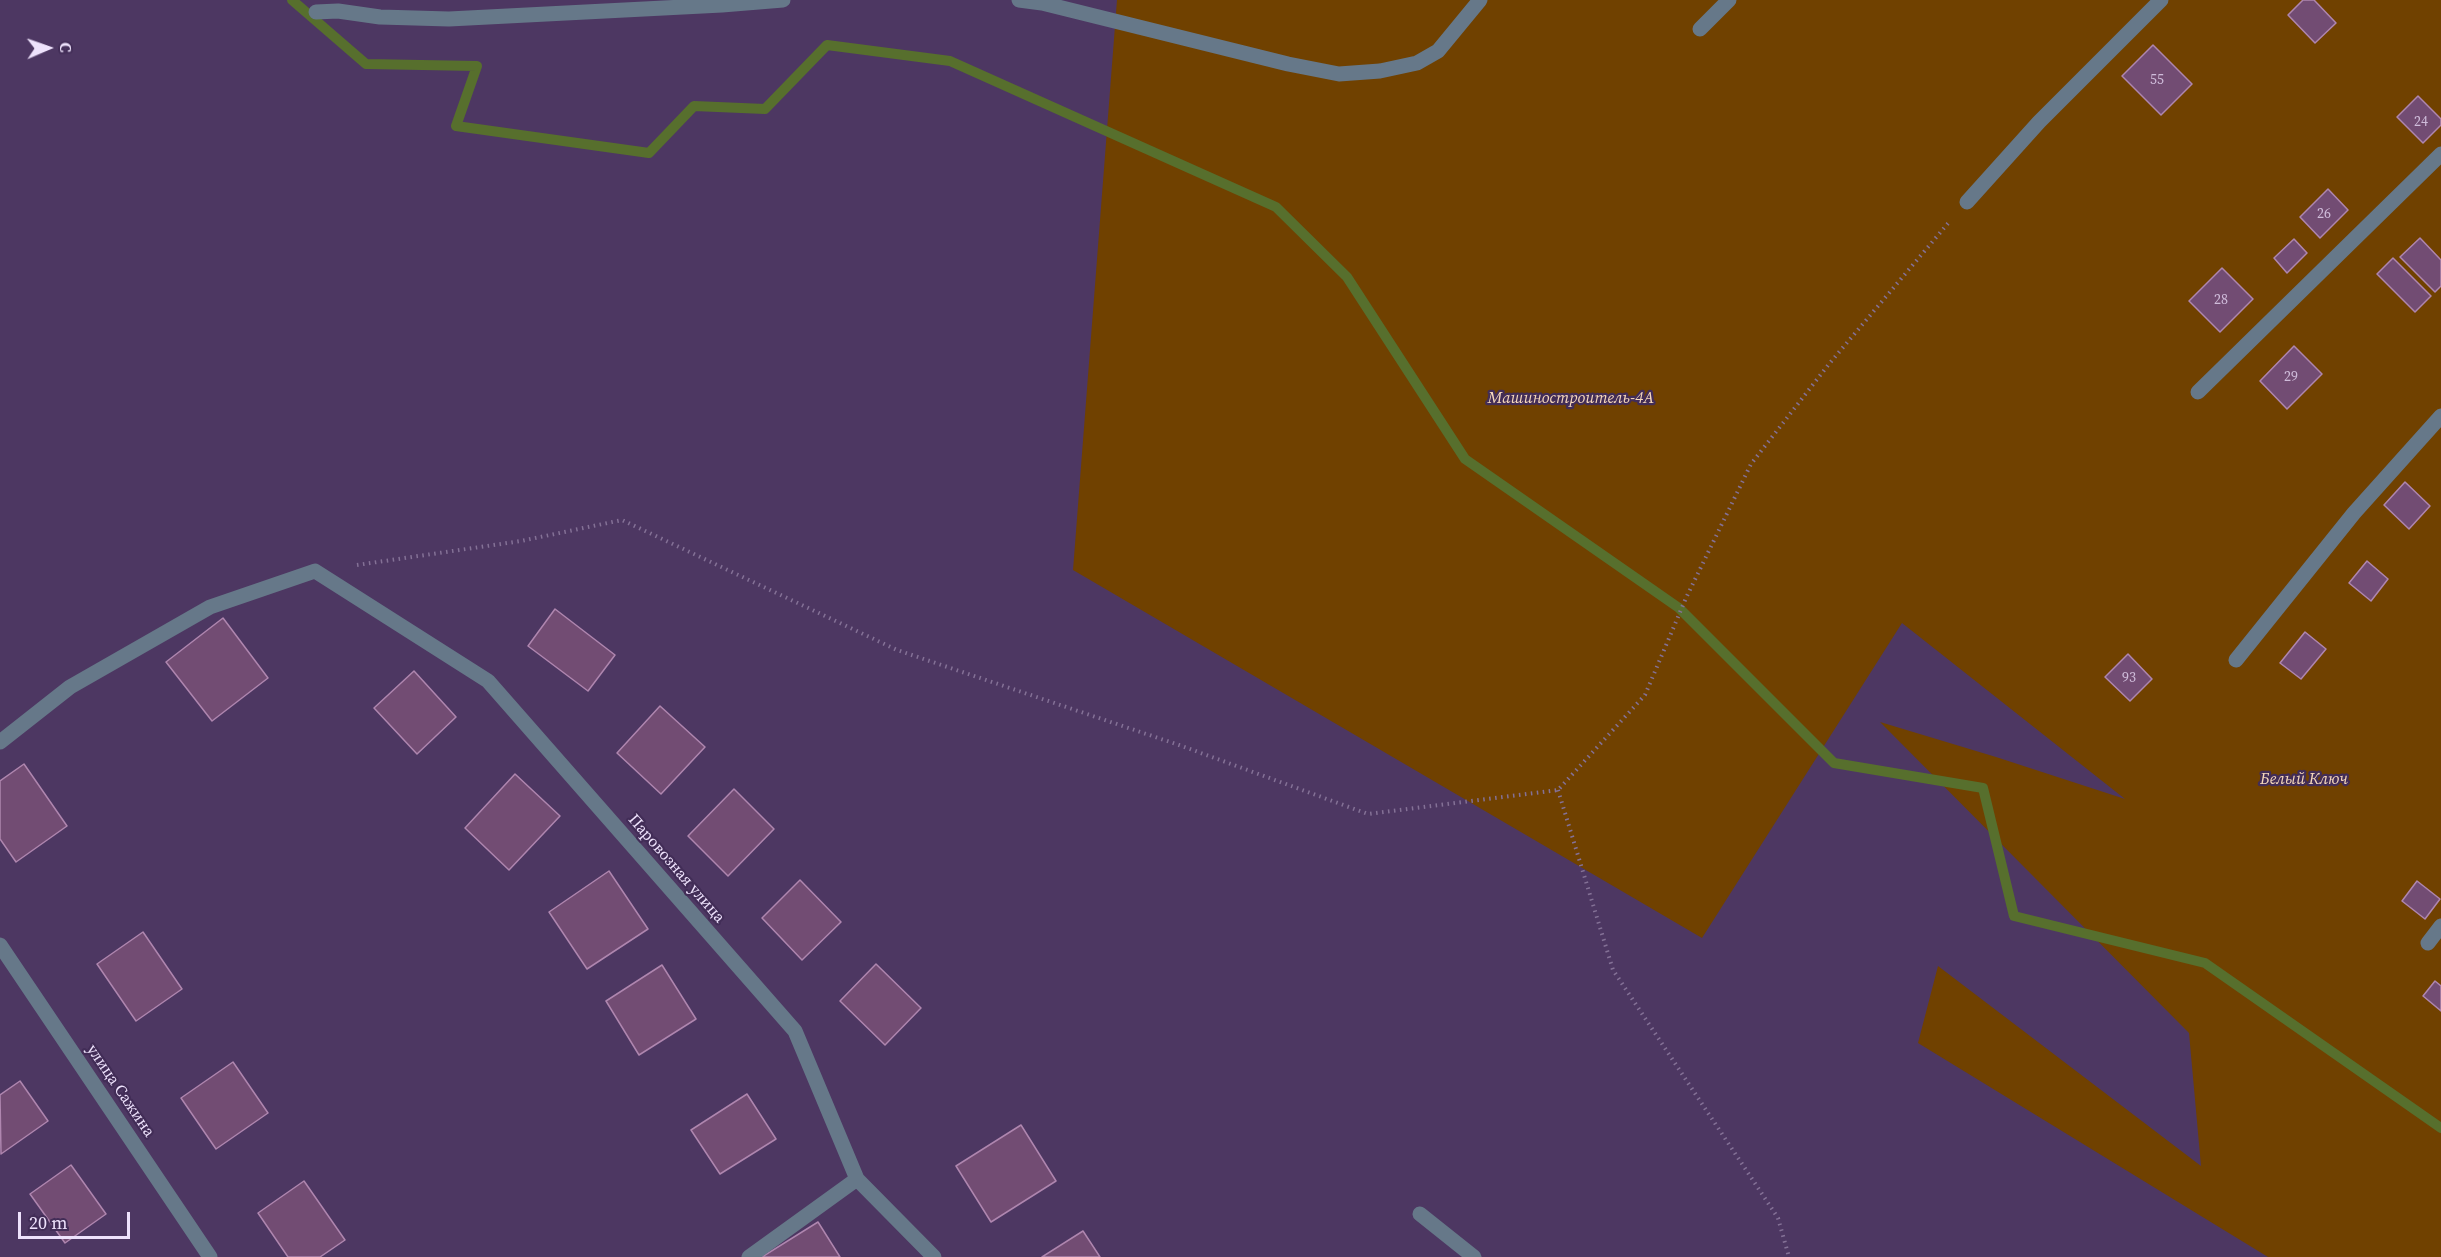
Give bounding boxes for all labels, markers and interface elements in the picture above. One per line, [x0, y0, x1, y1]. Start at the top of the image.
north arrow [18, 18, 78, 78]
text: С [55, 42, 77, 53]
house number: 55 [2150, 72, 2164, 88]
house number: 24 [2414, 114, 2428, 130]
house number: 26 [2317, 206, 2331, 222]
house number: 28 [2214, 292, 2228, 308]
house number: 29 [2284, 369, 2298, 385]
park label: Машиностроитель-4А [1488, 389, 1654, 409]
house number: 93 [2122, 670, 2136, 686]
park label: Белый Ключ [2260, 770, 2348, 790]
street label: Паровозная улица [624, 811, 728, 927]
street label: улица Сажина [82, 1041, 158, 1141]
scale bar [21, 1200, 134, 1238]
text: 20 m [29, 1210, 67, 1235]

